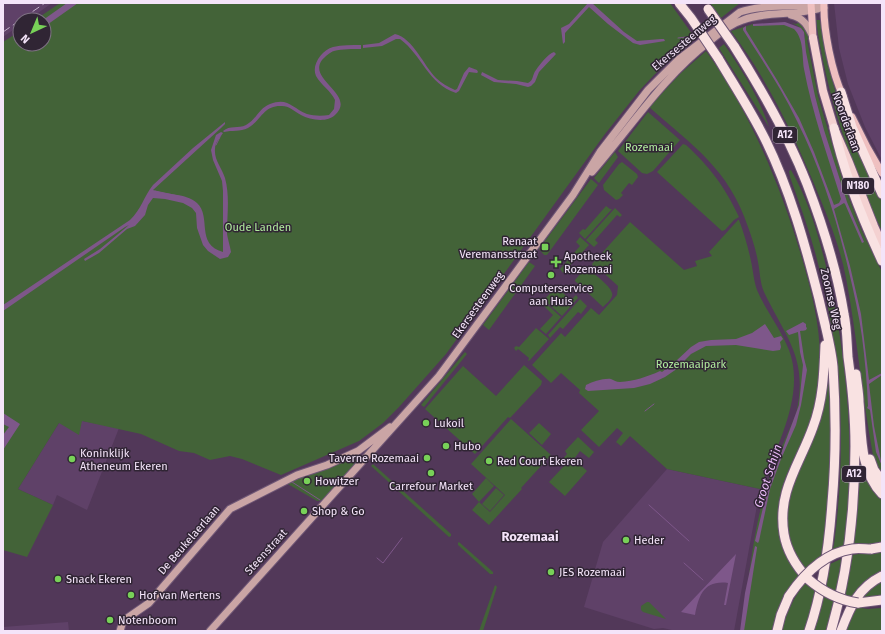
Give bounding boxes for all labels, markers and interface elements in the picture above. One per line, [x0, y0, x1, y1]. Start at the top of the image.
north arrow [12, 12, 52, 52]
street label: Ekersesteenweg [649, 12, 719, 74]
text: N [18, 32, 33, 46]
street label: Noorderlaan [829, 90, 863, 154]
road number: A12 [773, 127, 797, 143]
park label: Rozemaai [625, 141, 673, 154]
road number: N180 [842, 178, 874, 194]
park label: Oude Landen [225, 221, 291, 234]
place label: Renaat Veremansstraat [460, 235, 537, 261]
marker: Renaat Veremansstraat [540, 242, 550, 252]
place label: Apotheek Rozemaai [564, 250, 612, 276]
marker: Apotheek Rozemaai [551, 257, 561, 267]
street label: Zoomse Weg [818, 267, 844, 331]
street label: Ekersesteenweg [449, 269, 507, 341]
marker: Computerservice aan Huis [546, 270, 556, 280]
place label: Computerservice aan Huis [509, 282, 593, 308]
park label: Rozemaaipark [656, 358, 727, 371]
place label: Lukoil [434, 417, 464, 430]
marker: Lukoil [421, 418, 431, 428]
place label: Hubo [454, 440, 481, 453]
marker: Hubo [441, 441, 451, 451]
water label: Groot Schijn [751, 443, 785, 509]
place label: Koninklijk Atheneum Ekeren [80, 447, 168, 473]
place label: Taverne Rozemaai [329, 452, 419, 465]
marker: Taverne Rozemaai [422, 453, 432, 463]
marker: Koninklijk Atheneum Ekeren [67, 454, 77, 464]
place label: Red Court Ekeren [497, 455, 583, 468]
marker: Red Court Ekeren [484, 456, 494, 466]
road number: A12 [842, 466, 866, 482]
marker: Carrefour Market [426, 468, 436, 478]
place label: Howitzer [315, 475, 360, 488]
marker: Howitzer [302, 476, 312, 486]
place label: Carrefour Market [389, 480, 473, 493]
street label: De Beukelaerlaan [155, 503, 223, 577]
place label: Shop & Go [312, 505, 365, 518]
marker: Shop & Go [299, 506, 309, 516]
street label: Steenstraat [242, 526, 290, 578]
district label: Rozemaai [501, 529, 559, 544]
place label: Heder [634, 534, 665, 547]
marker: Heder [621, 535, 631, 545]
place label: JES Rozemaai [559, 566, 625, 579]
marker: JES Rozemaai [546, 567, 556, 577]
place label: Snack Ekeren [66, 573, 132, 586]
marker: Snack Ekeren [53, 574, 63, 584]
place label: Hof van Mertens [139, 589, 220, 602]
marker: Hof van Mertens [126, 590, 136, 600]
place label: Notenboom [118, 614, 177, 627]
marker: Notenboom [105, 615, 115, 625]

